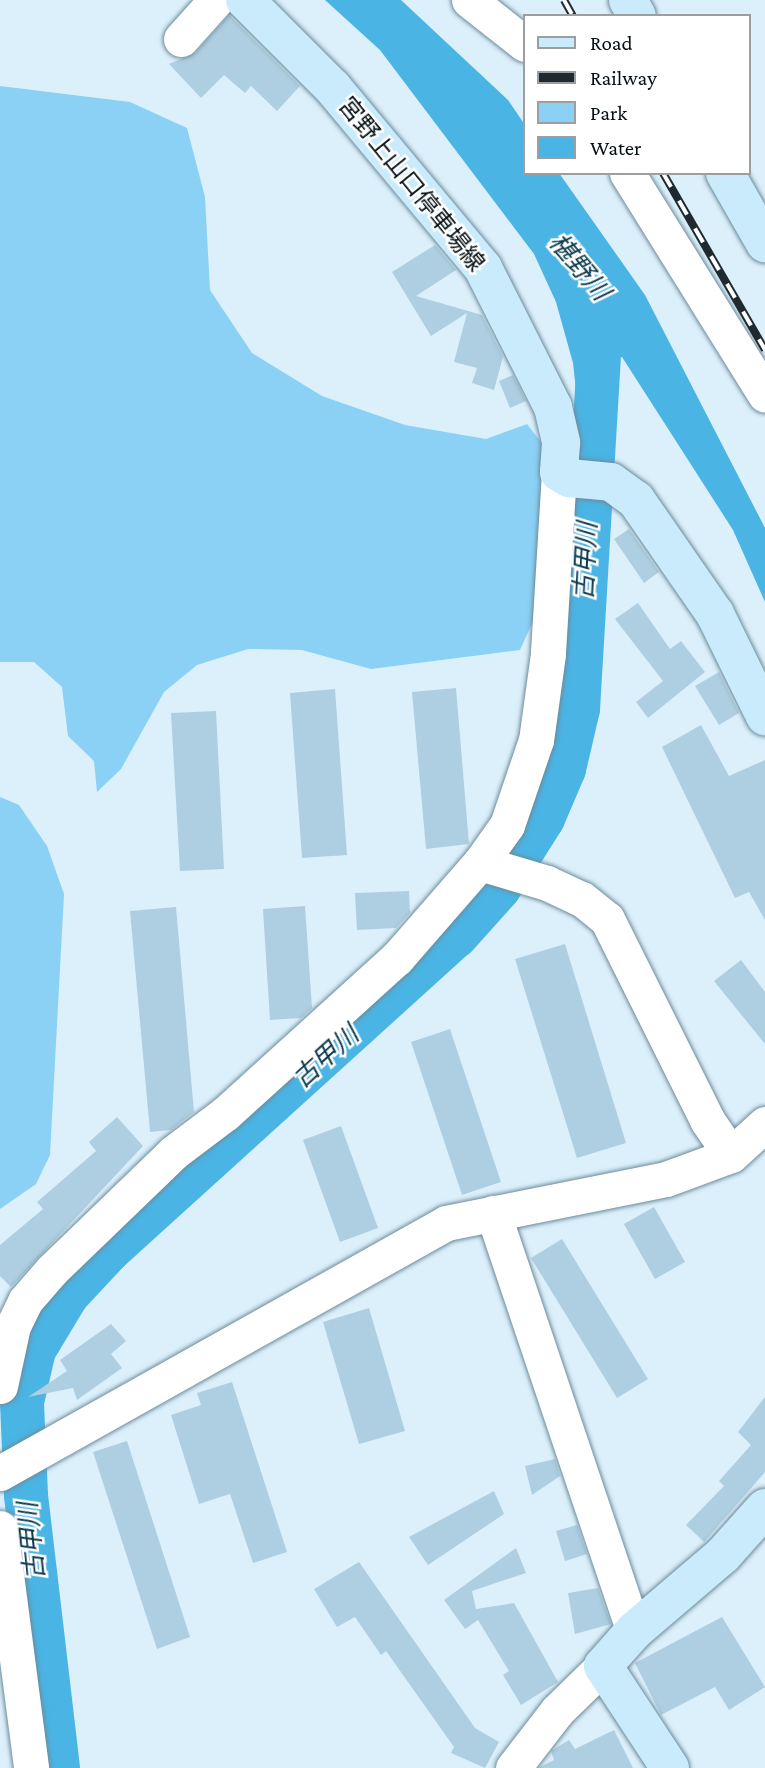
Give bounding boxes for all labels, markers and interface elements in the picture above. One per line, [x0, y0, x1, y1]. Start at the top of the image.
legend [524, 14, 751, 175]
text: Road [590, 31, 633, 55]
text: Railway [590, 66, 657, 90]
street label: 宮野上山口停車場線 [333, 91, 491, 277]
text: Park [590, 101, 627, 125]
text: Water [590, 136, 642, 160]
water label: 椹野川 [542, 227, 616, 307]
water label: 古甲川 [568, 521, 604, 601]
water label: 古甲川 [287, 1019, 365, 1095]
water label: 古甲川 [12, 1501, 52, 1581]

